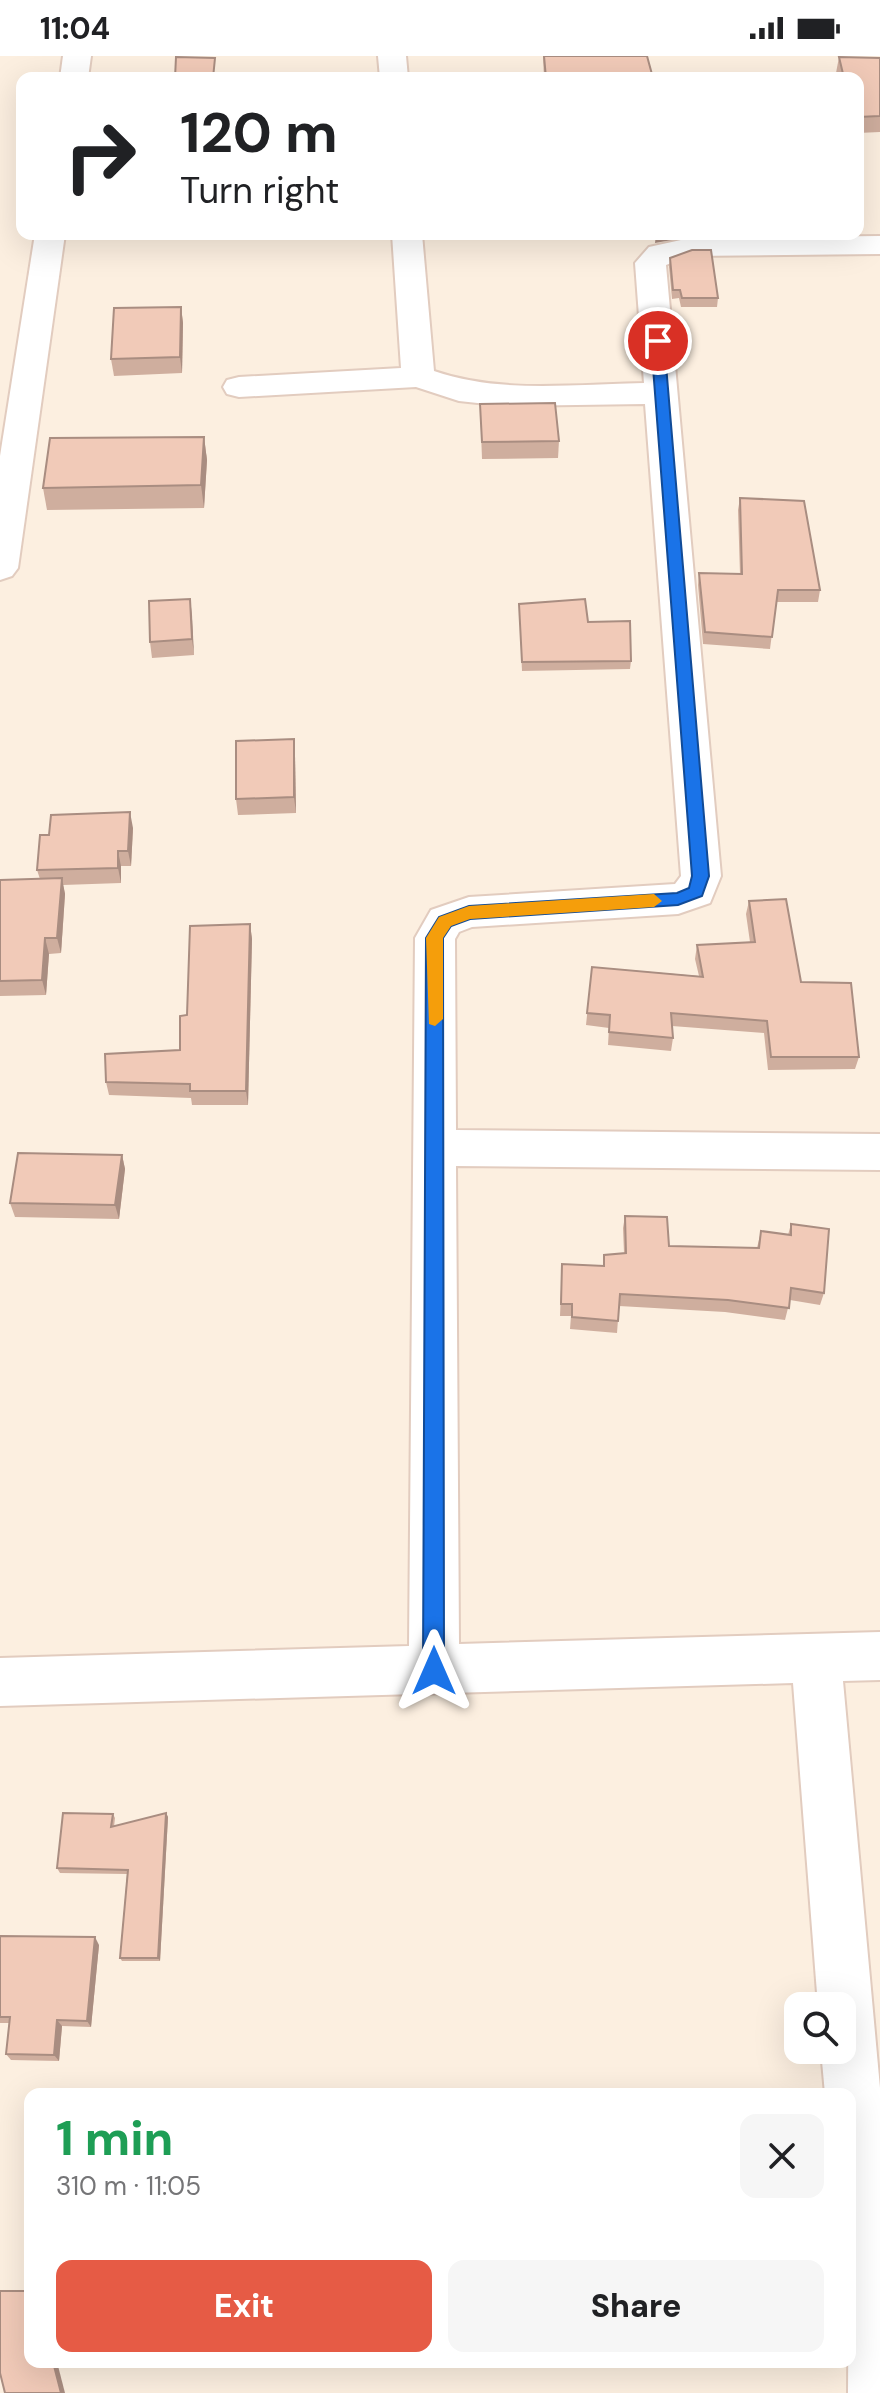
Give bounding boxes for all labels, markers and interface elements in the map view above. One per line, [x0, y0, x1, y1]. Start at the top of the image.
text: 11:04 [40, 9, 110, 48]
text: 120 m [180, 96, 338, 169]
icon: right [48, 104, 152, 208]
text: Turn right [180, 167, 339, 214]
pin [624, 307, 692, 375]
icon: arrive [636, 319, 680, 363]
position arrow [392, 1629, 476, 1713]
map controls [784, 1992, 856, 2064]
button: search [784, 1992, 856, 2064]
text: 1 min [56, 2107, 173, 2170]
button: close [740, 2114, 824, 2198]
text: 310 m · 11:05 [56, 2169, 201, 2203]
button: Exit [56, 2260, 432, 2352]
button: Share [448, 2260, 824, 2352]

